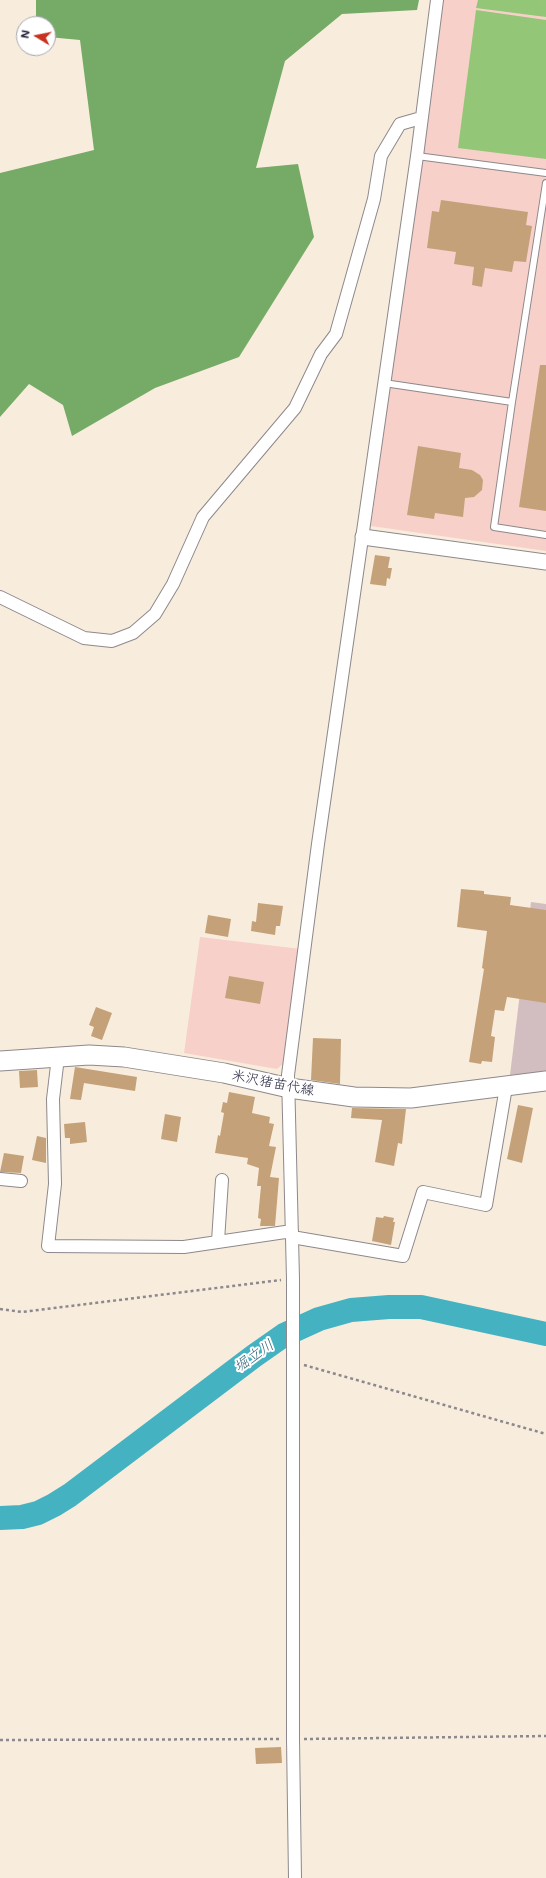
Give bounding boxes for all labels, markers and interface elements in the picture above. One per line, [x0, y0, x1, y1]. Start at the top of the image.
north arrow [16, 16, 56, 56]
text: N [17, 29, 33, 39]
street label: 米沢猪苗代線 [230, 1067, 316, 1099]
water label: 堀立川 [230, 1336, 278, 1376]

